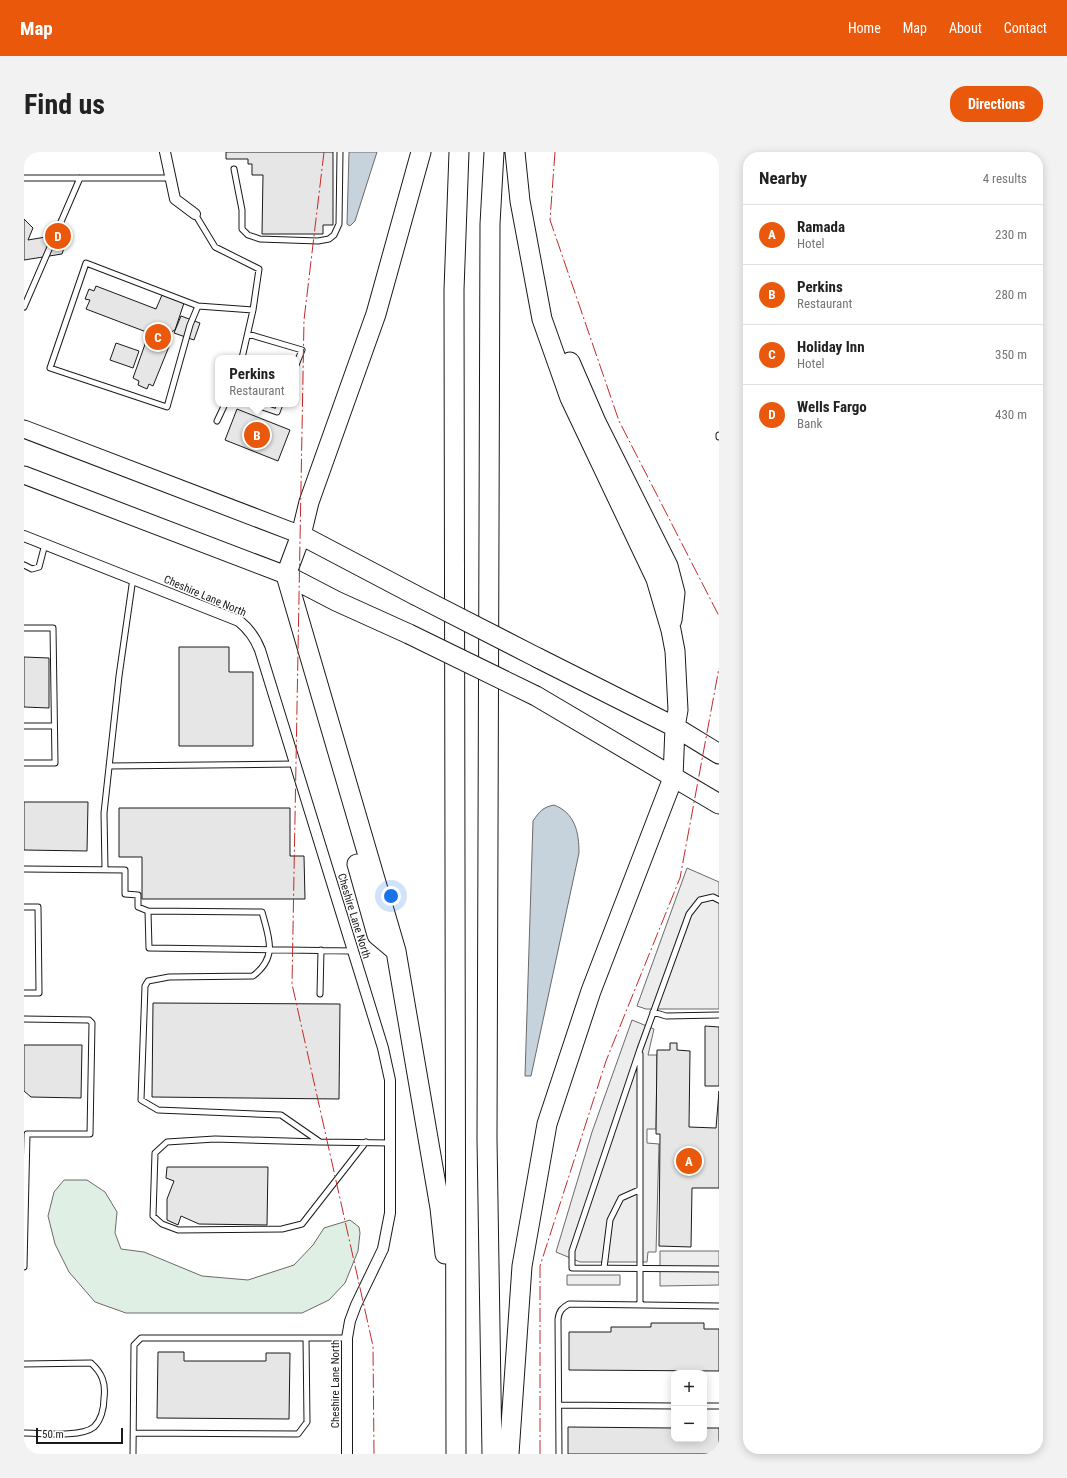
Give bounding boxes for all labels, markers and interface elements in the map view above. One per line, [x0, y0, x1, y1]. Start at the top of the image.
text: Map [20, 17, 53, 40]
text: Home [848, 20, 881, 36]
text: Map [903, 20, 927, 36]
text: About [949, 20, 982, 36]
text: Contact [1004, 20, 1047, 36]
button: Directions [950, 86, 1043, 122]
text: Find us [24, 88, 105, 121]
text: Nearby [759, 168, 807, 188]
text: 4 results [983, 171, 1027, 186]
text: Ramada [797, 218, 845, 236]
pin: D [45, 221, 71, 251]
text: A [768, 227, 776, 242]
text: 230 m [995, 227, 1027, 242]
text: Hotel [797, 236, 825, 251]
text: Perkins [797, 278, 843, 296]
text: B [768, 287, 776, 302]
text: 280 m [995, 287, 1027, 302]
text: Restaurant [797, 296, 852, 311]
pin: C [145, 322, 171, 352]
text: Holiday Inn [797, 338, 865, 356]
text: C [768, 347, 776, 362]
text: 350 m [995, 347, 1027, 362]
popup [215, 355, 299, 407]
text: Hotel [797, 356, 825, 371]
text: Perkins [229, 365, 275, 383]
text: Restaurant [229, 383, 285, 398]
text: Wells Fargo [797, 398, 867, 416]
text: D [768, 407, 776, 422]
text: 430 m [995, 407, 1027, 422]
text: Bank [797, 416, 822, 431]
pin: B [244, 420, 270, 450]
street label: Cheshire Lane North [162, 573, 248, 619]
street label: Cheshire Lane North [335, 872, 373, 960]
your location [381, 886, 401, 906]
pin: A [676, 1146, 702, 1176]
street label: Cheshire Lane North [329, 1340, 342, 1428]
map controls [671, 1370, 707, 1442]
button: + [671, 1370, 707, 1406]
button: − [671, 1406, 707, 1442]
scale bar [36, 1426, 123, 1445]
text: 50 m [42, 1428, 64, 1441]

